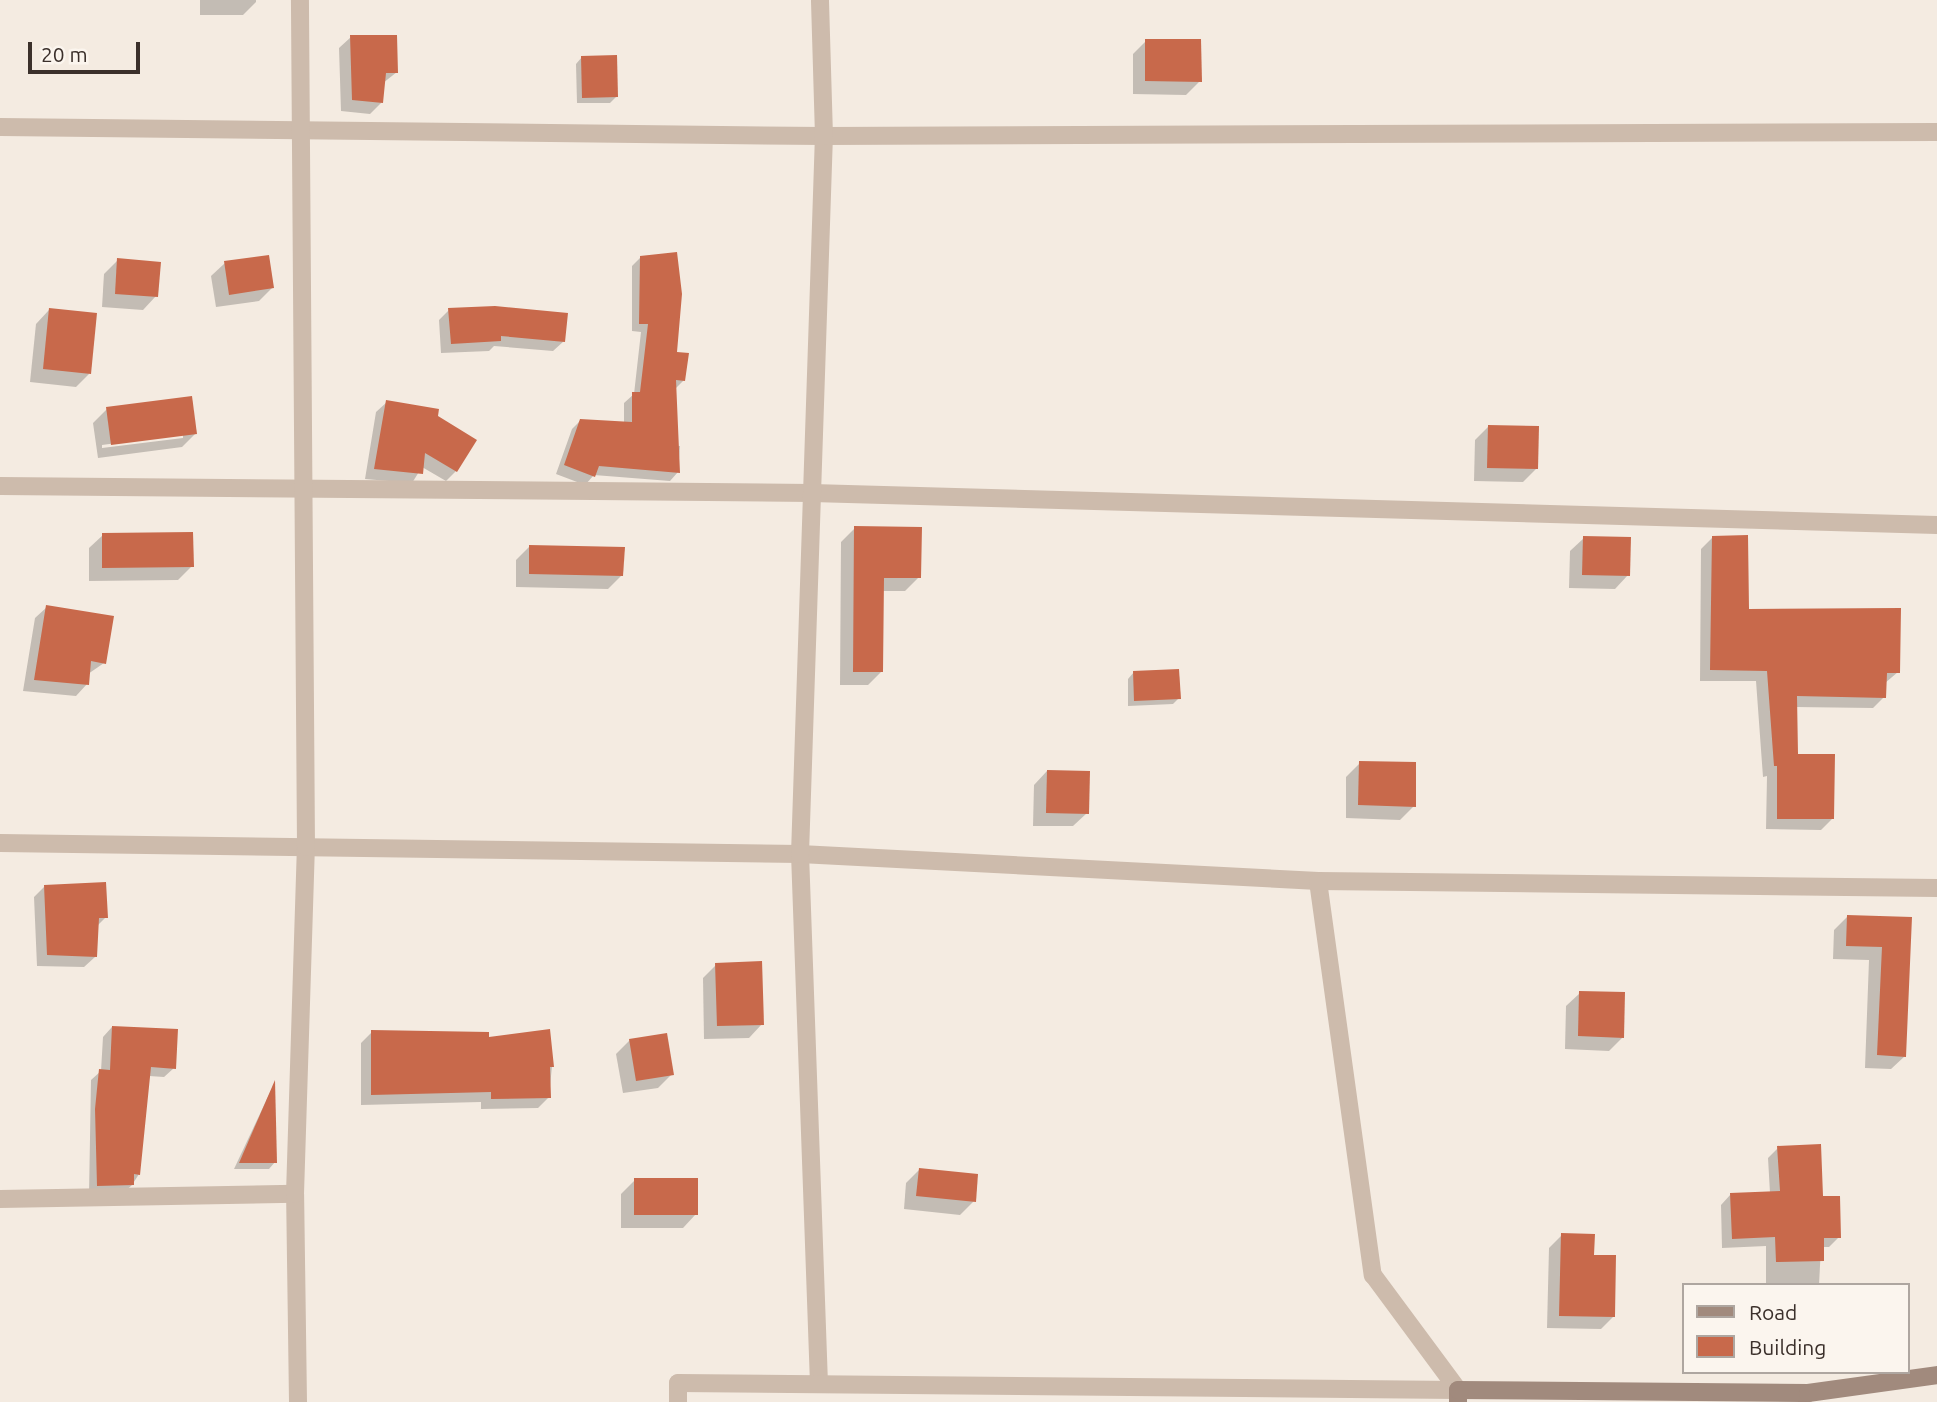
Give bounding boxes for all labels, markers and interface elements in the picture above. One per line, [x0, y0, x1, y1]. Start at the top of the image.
scale bar [32, 28, 144, 72]
text: 20 m [41, 42, 88, 66]
legend [1682, 1283, 1909, 1374]
text: Road [1749, 1300, 1797, 1324]
text: Building [1749, 1335, 1826, 1359]

